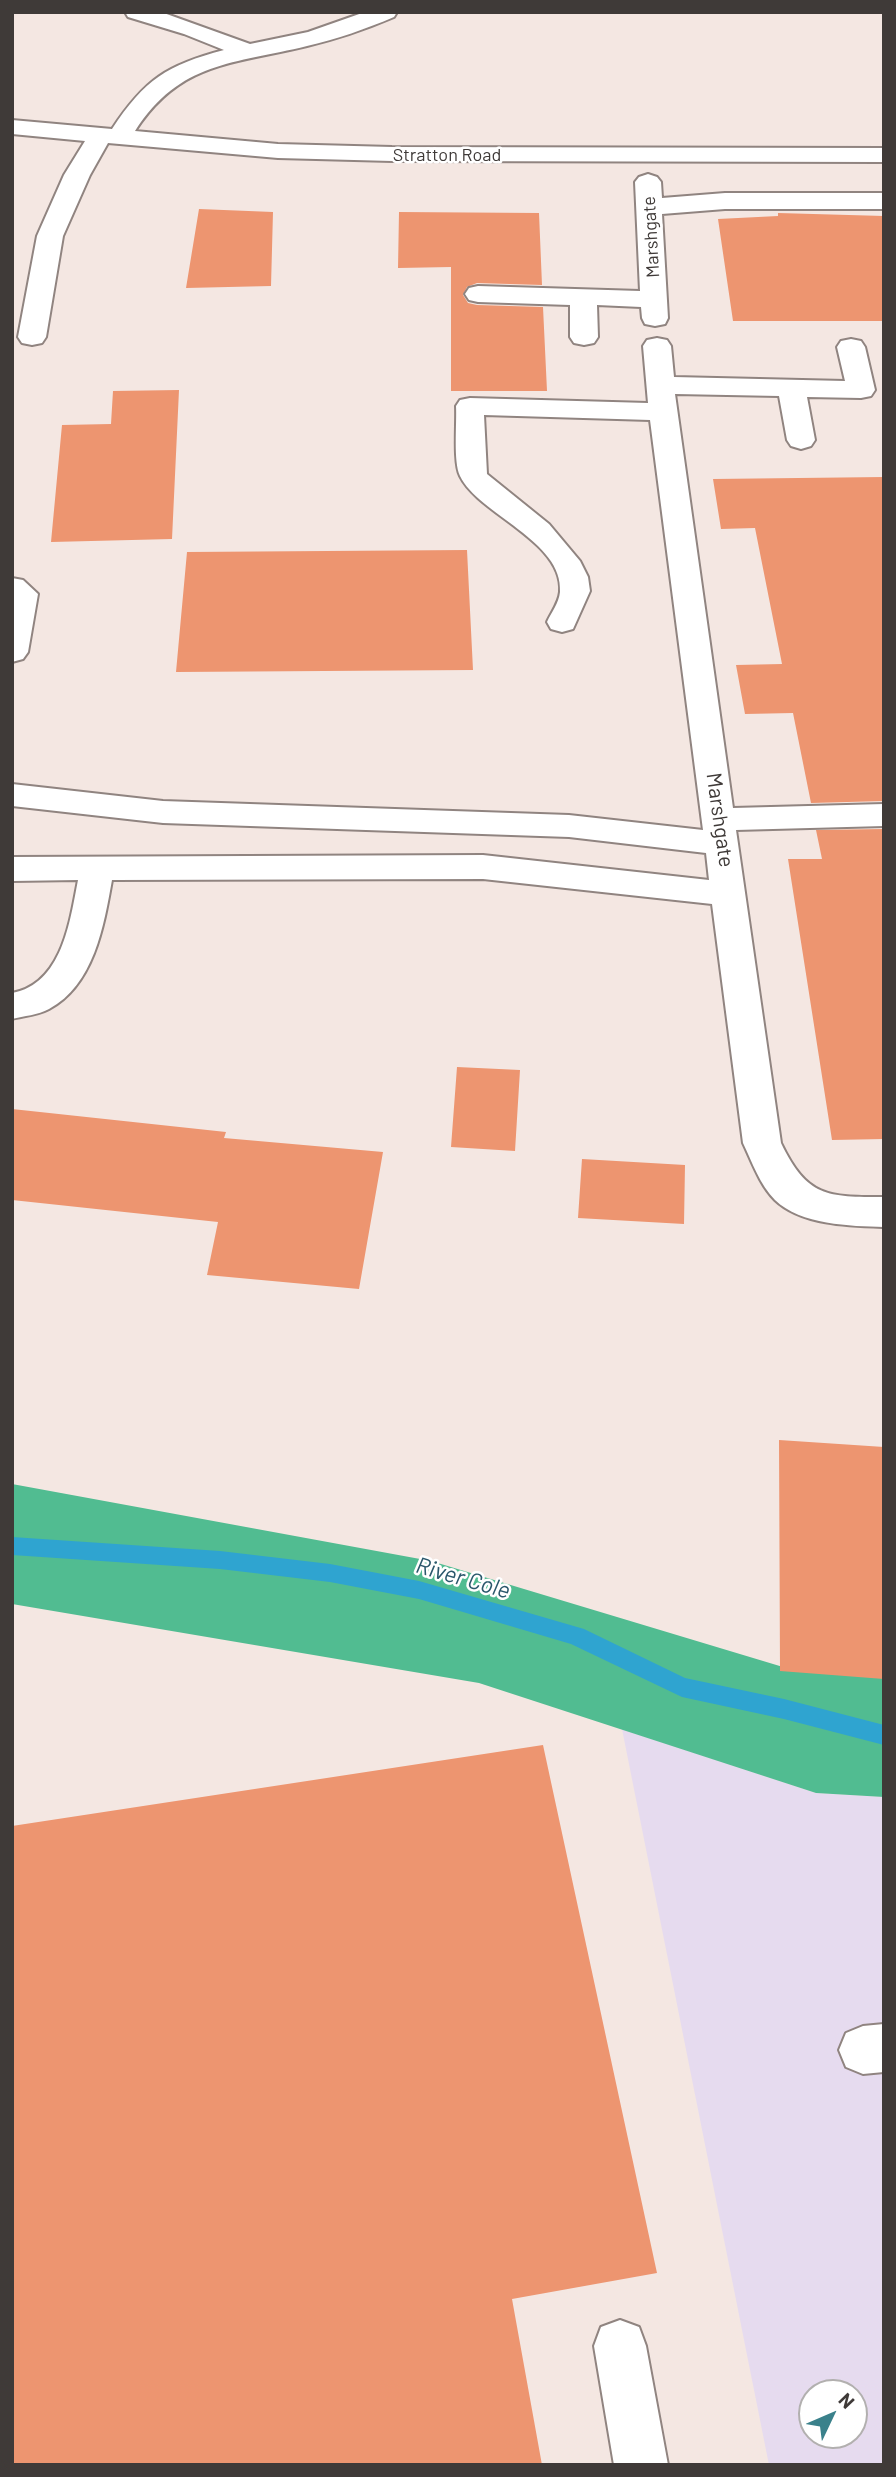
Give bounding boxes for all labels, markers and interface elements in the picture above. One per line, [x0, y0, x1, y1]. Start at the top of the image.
street label: Stratton Road [393, 144, 501, 166]
street label: Marshgate [638, 196, 664, 278]
street label: Marshgate [701, 771, 739, 869]
water label: River Cole [413, 1551, 513, 1605]
north arrow [798, 2379, 868, 2449]
text: N [834, 2388, 860, 2413]

